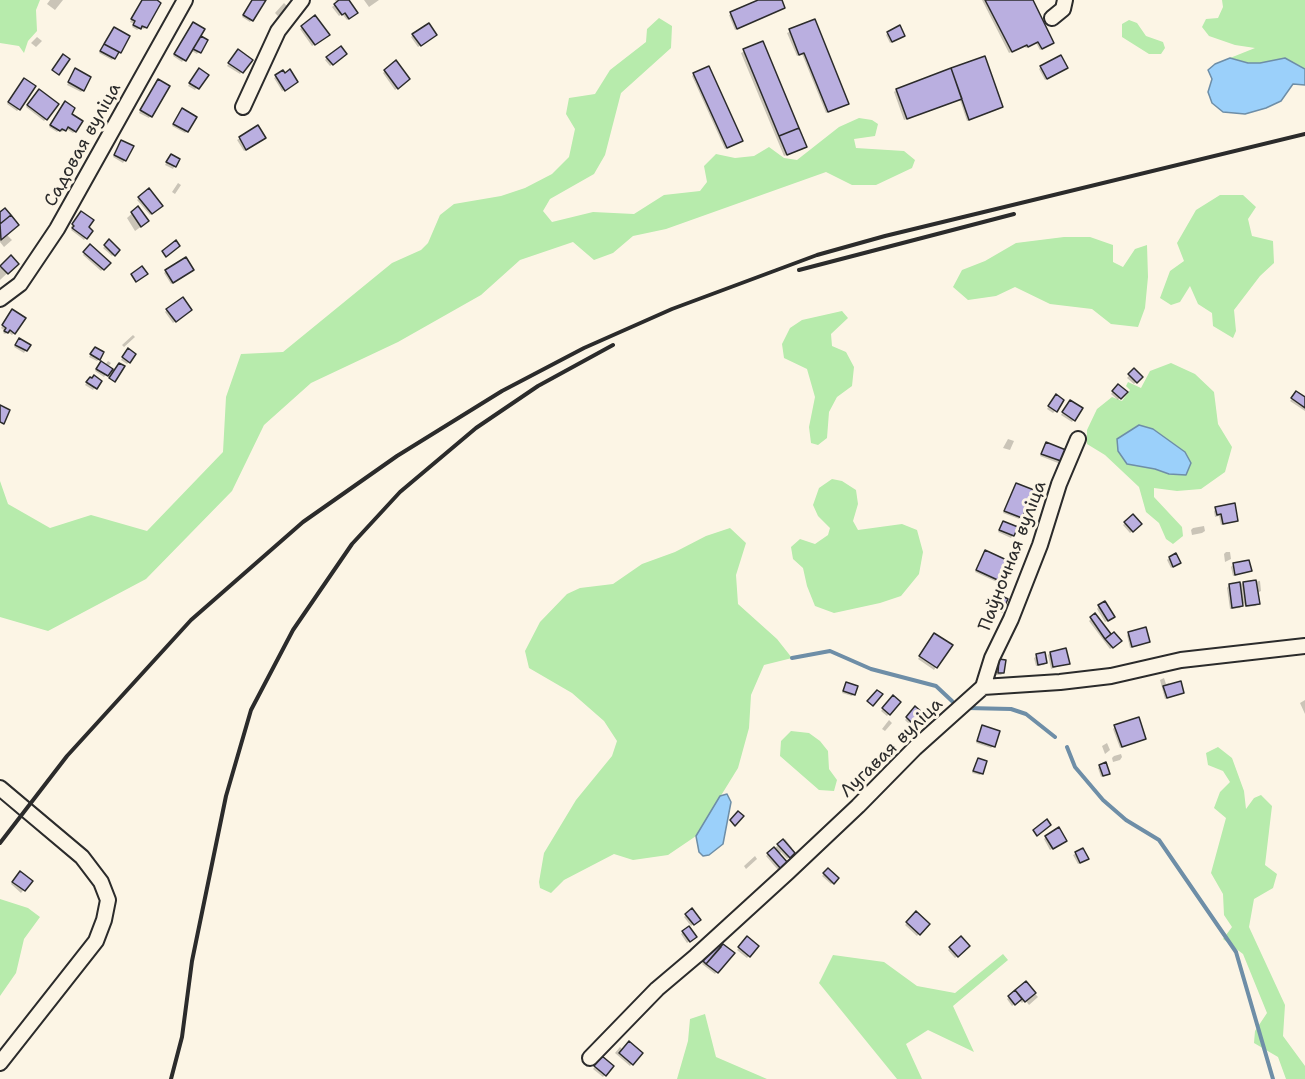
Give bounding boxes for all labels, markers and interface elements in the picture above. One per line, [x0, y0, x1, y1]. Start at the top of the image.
street label: Садовая вуліца [40, 79, 126, 211]
street label: Паўночная вуліца [974, 478, 1052, 634]
street label: Лугавая вуліца [836, 694, 948, 802]

